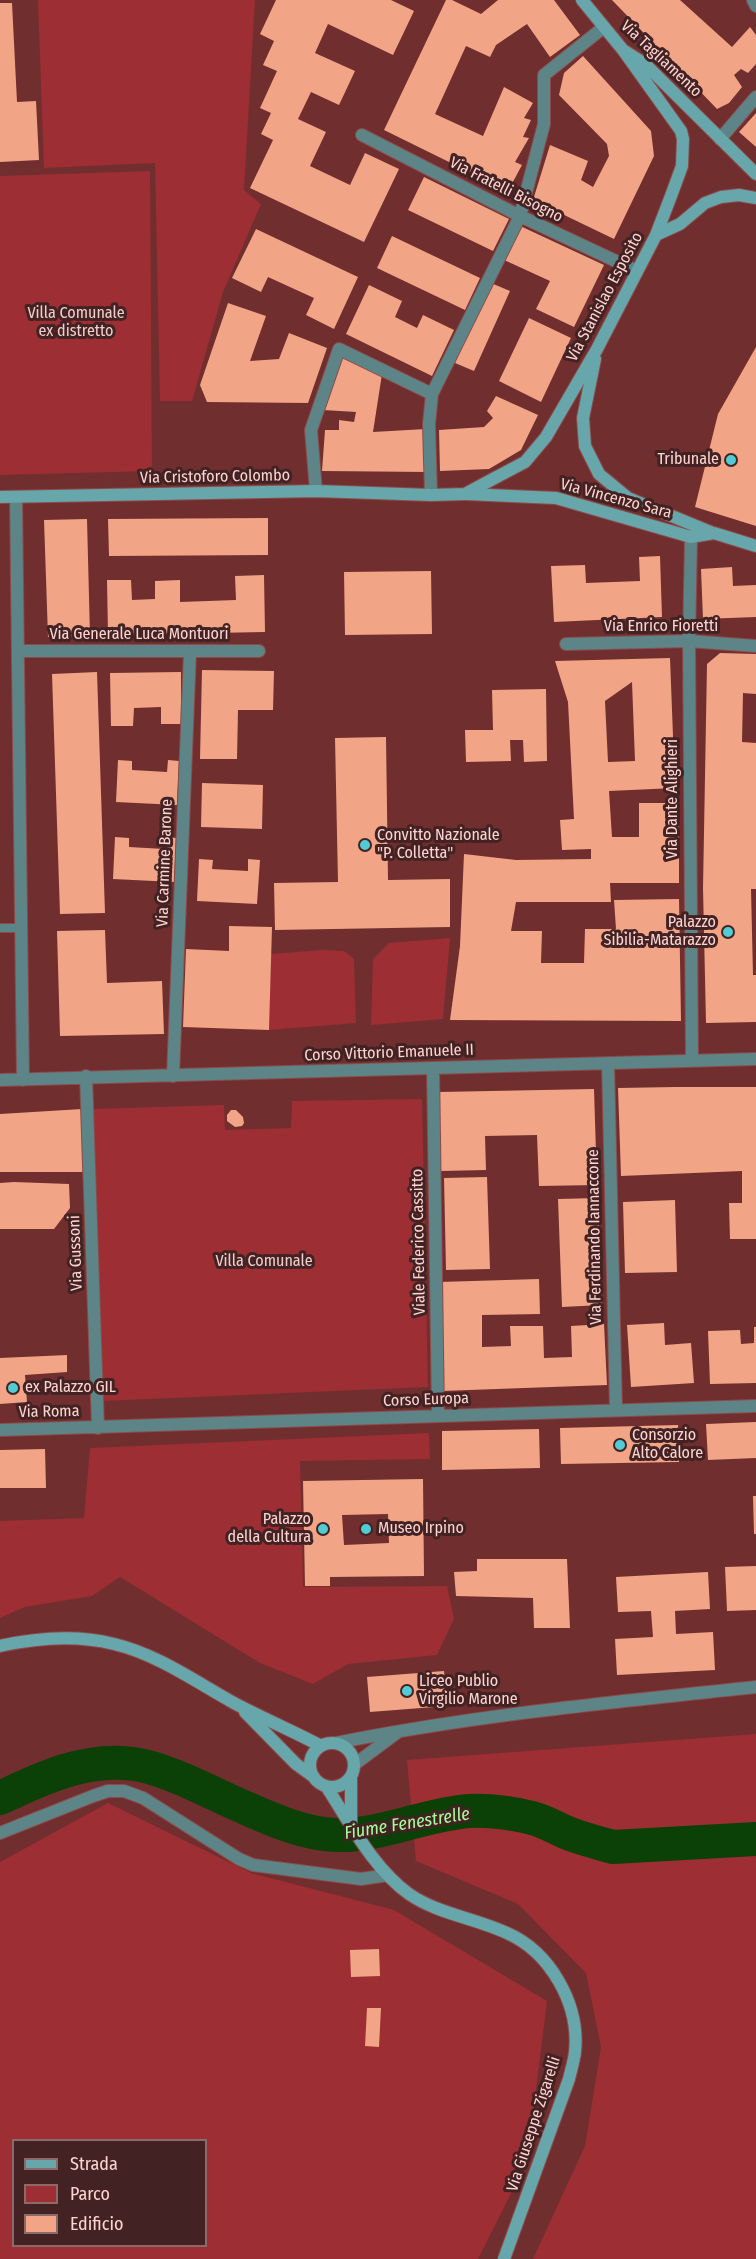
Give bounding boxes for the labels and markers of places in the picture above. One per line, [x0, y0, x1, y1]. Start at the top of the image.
place label: Tribunale [657, 450, 719, 470]
marker: Tribunale [724, 453, 738, 467]
place label: Convitto Nazionale "P. Colletta" [377, 826, 500, 864]
marker: Convitto Nazionale "P. Colletta" [358, 838, 372, 852]
place label: Palazzo Sibilia-Matarazzo [604, 913, 716, 951]
marker: Palazzo Sibilia-Matarazzo [721, 925, 735, 939]
place label: ex Palazzo GIL [25, 1378, 116, 1398]
marker: ex Palazzo GIL [6, 1381, 20, 1395]
place label: Consorzio Alto Calore [632, 1426, 703, 1464]
marker: Consorzio Alto Calore [613, 1438, 627, 1452]
place label: Palazzo della Cultura [228, 1510, 311, 1548]
place label: Museo Irpino [378, 1519, 464, 1539]
marker: Palazzo della Cultura [316, 1522, 330, 1536]
marker: Museo Irpino [359, 1522, 373, 1536]
place label: Liceo Publio Virgilio Marone [419, 1672, 518, 1710]
marker: Liceo Publio Virgilio Marone [400, 1684, 414, 1698]

